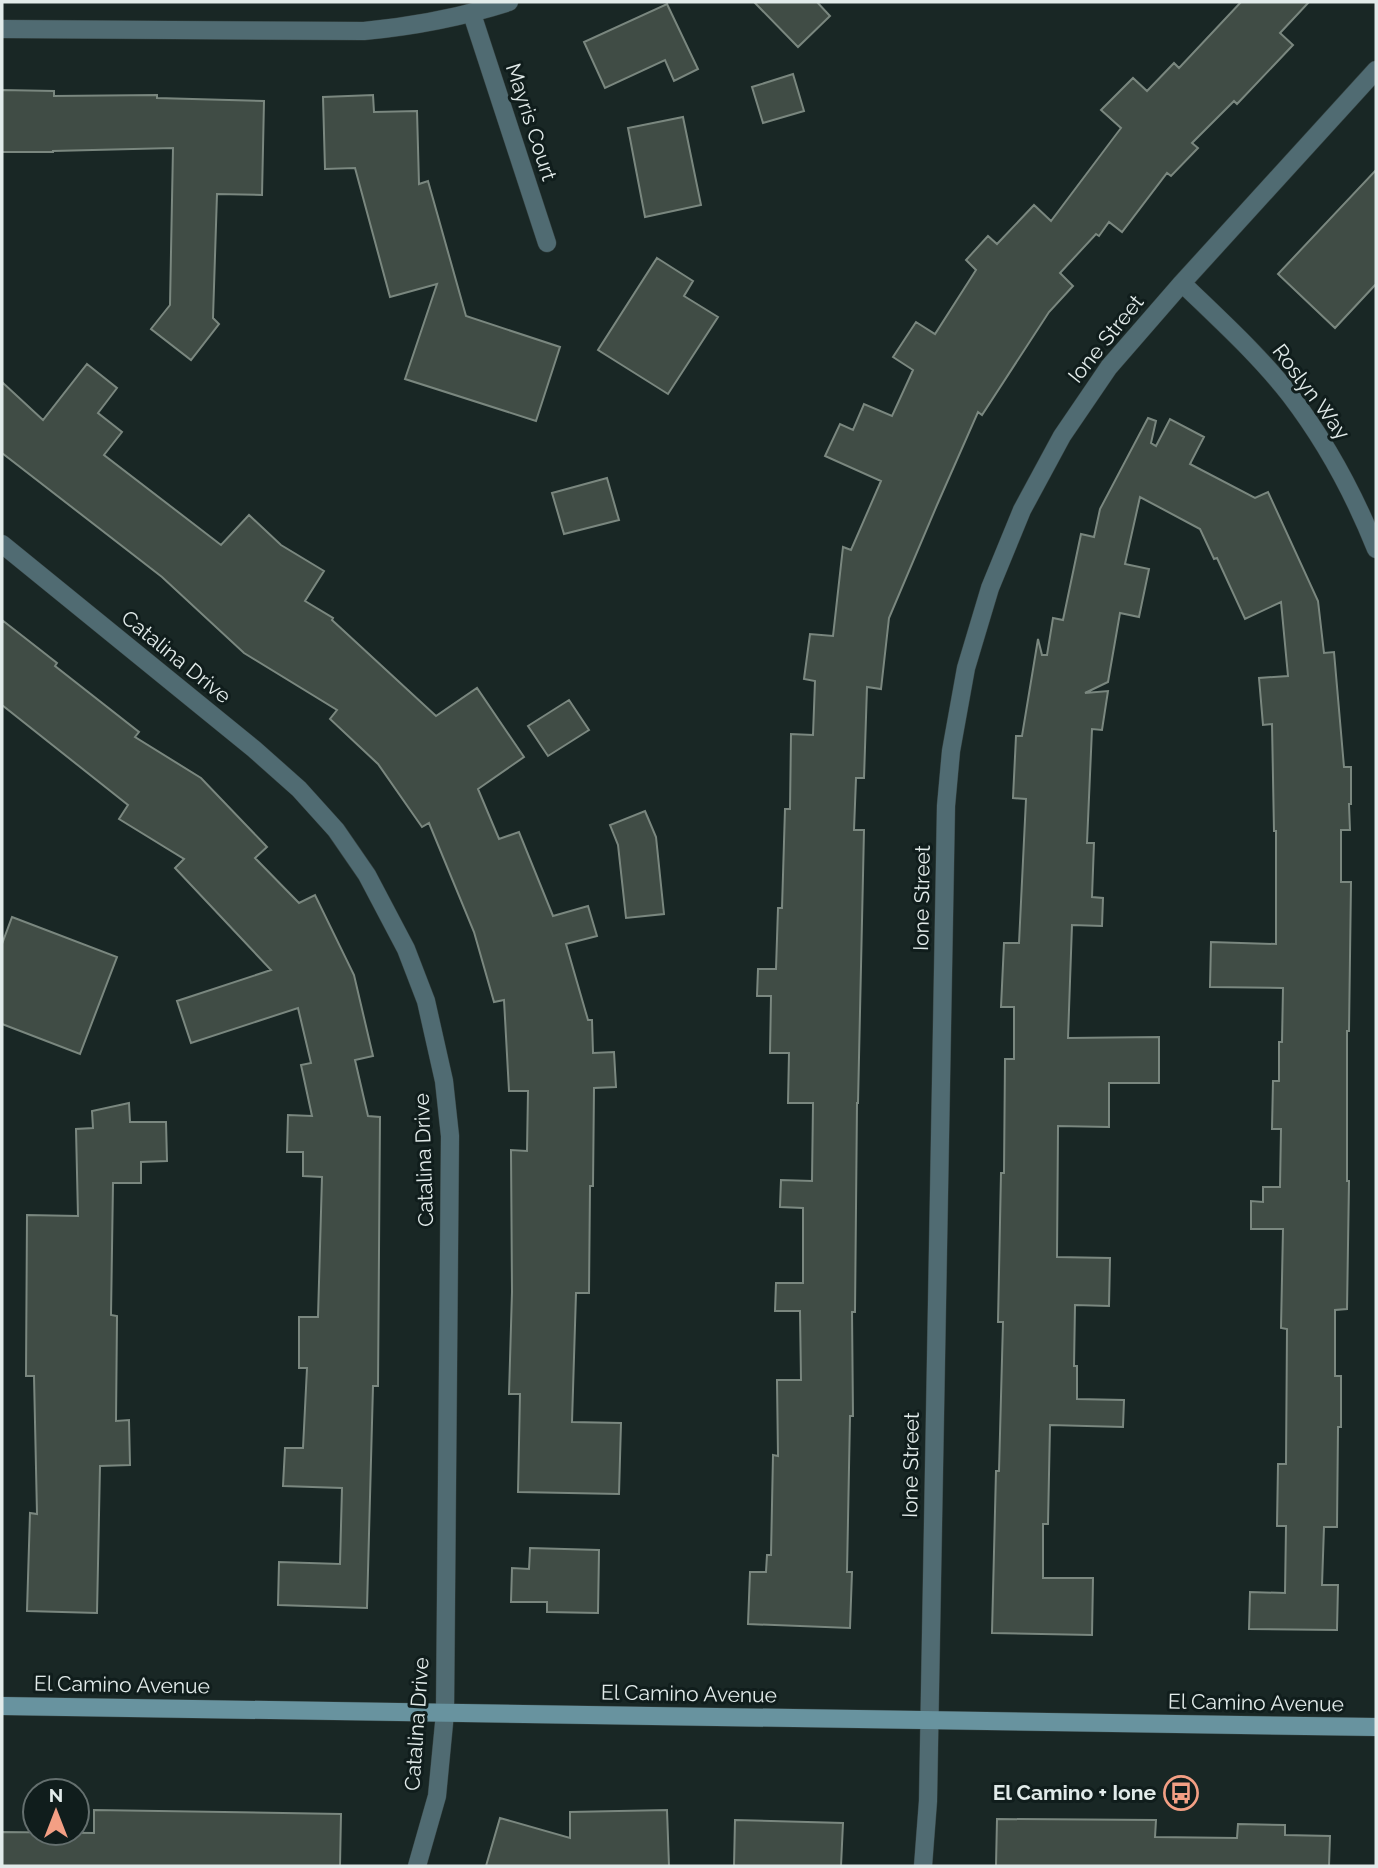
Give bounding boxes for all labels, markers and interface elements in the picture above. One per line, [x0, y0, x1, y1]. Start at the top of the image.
street label: Mayris Court [501, 60, 562, 184]
street label: Ione Street [1063, 290, 1149, 388]
street label: Roslyn Way [1267, 339, 1355, 444]
street label: Catalina Drive [117, 605, 236, 708]
street label: Ione Street [908, 845, 935, 951]
street label: Catalina Drive [409, 1093, 438, 1227]
street label: Ione Street [897, 1412, 924, 1518]
street label: Catalina Drive [399, 1656, 434, 1792]
street label: El Camino Avenue [34, 1670, 210, 1699]
street label: El Camino Avenue [601, 1679, 777, 1708]
street label: El Camino Avenue [1168, 1688, 1344, 1717]
bus stop icon: El Camino + Ione [1162, 1774, 1200, 1812]
north arrow [21, 1777, 91, 1847]
place label: El Camino + Ione [993, 1780, 1156, 1805]
text: N [49, 1784, 63, 1806]

